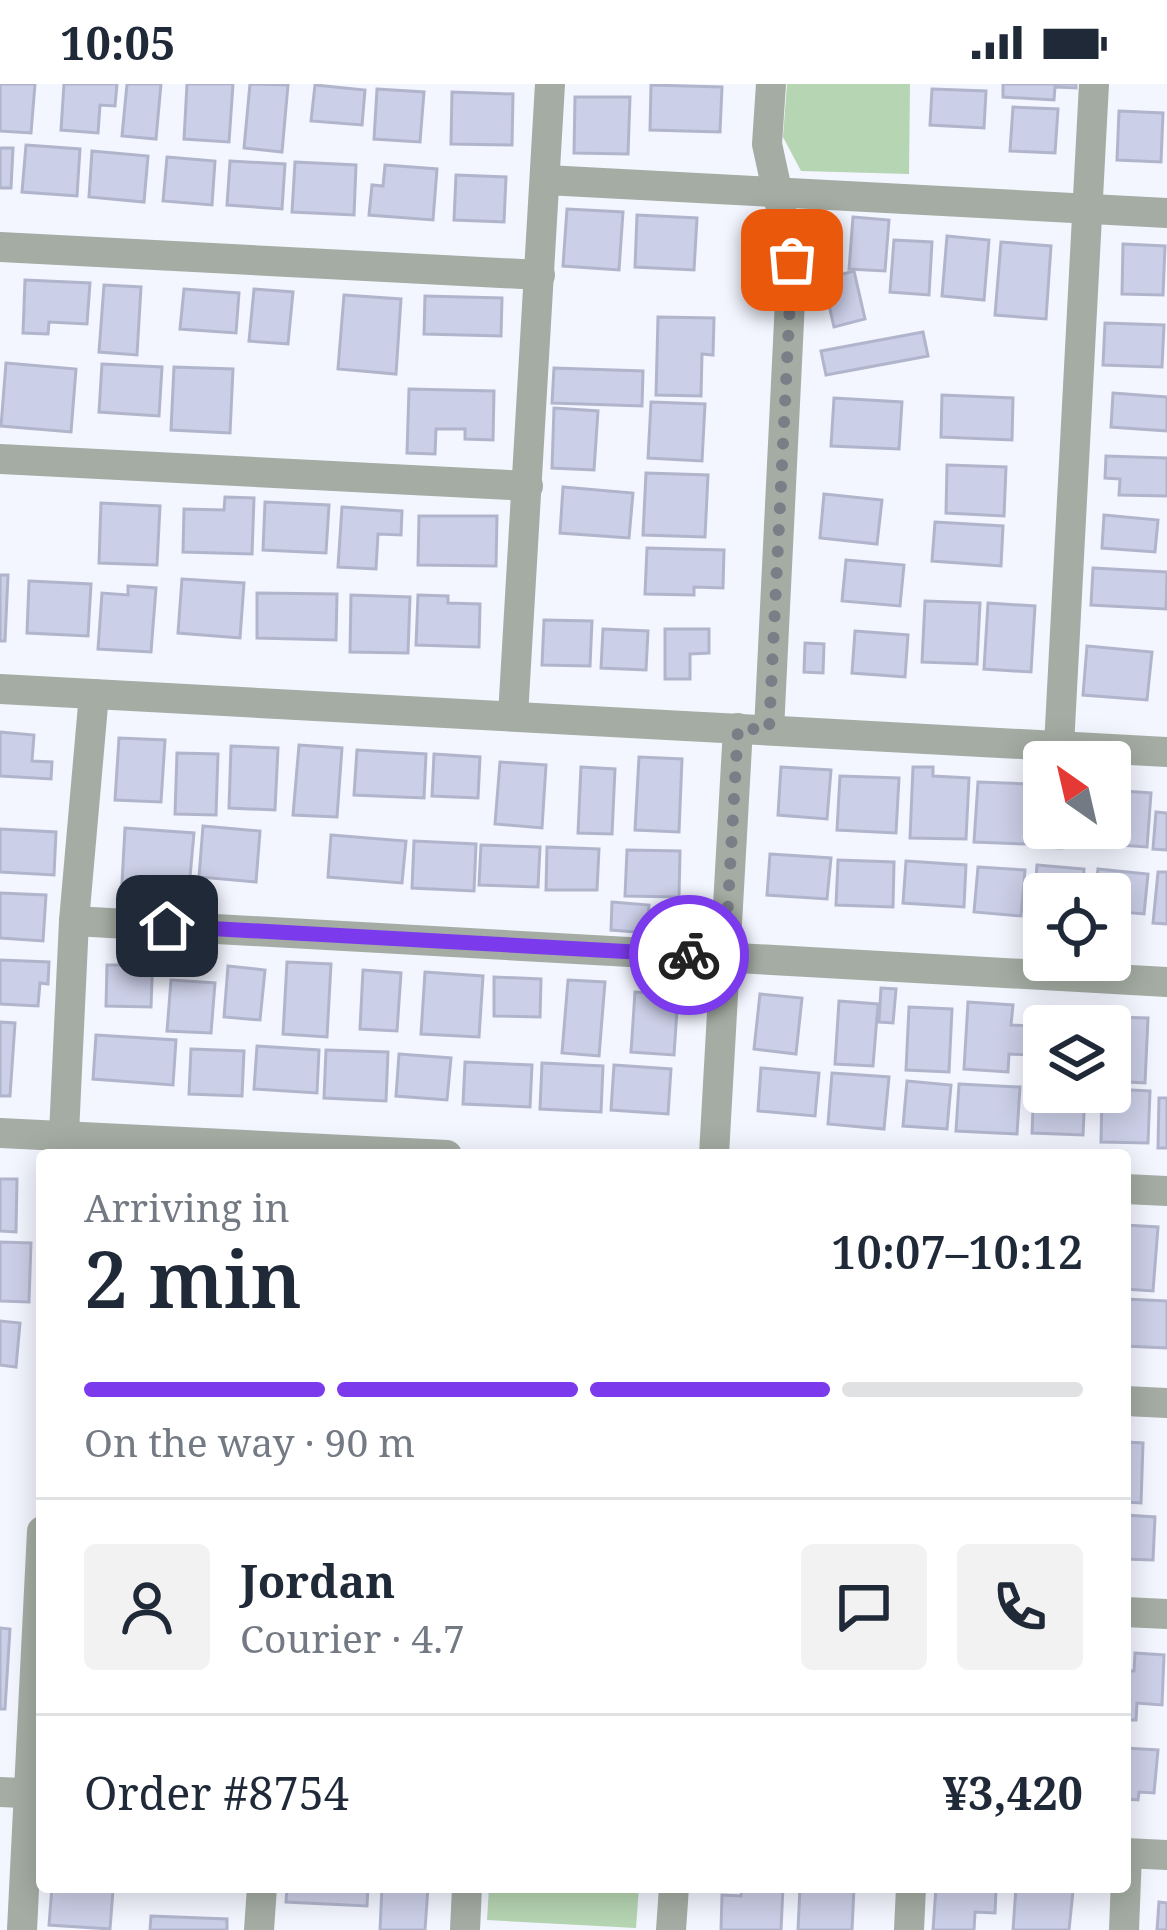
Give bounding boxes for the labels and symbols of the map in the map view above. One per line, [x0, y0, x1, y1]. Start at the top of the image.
pin [741, 209, 843, 311]
north arrow [1023, 741, 1131, 849]
pin [116, 875, 218, 977]
courier [629, 895, 749, 1015]

